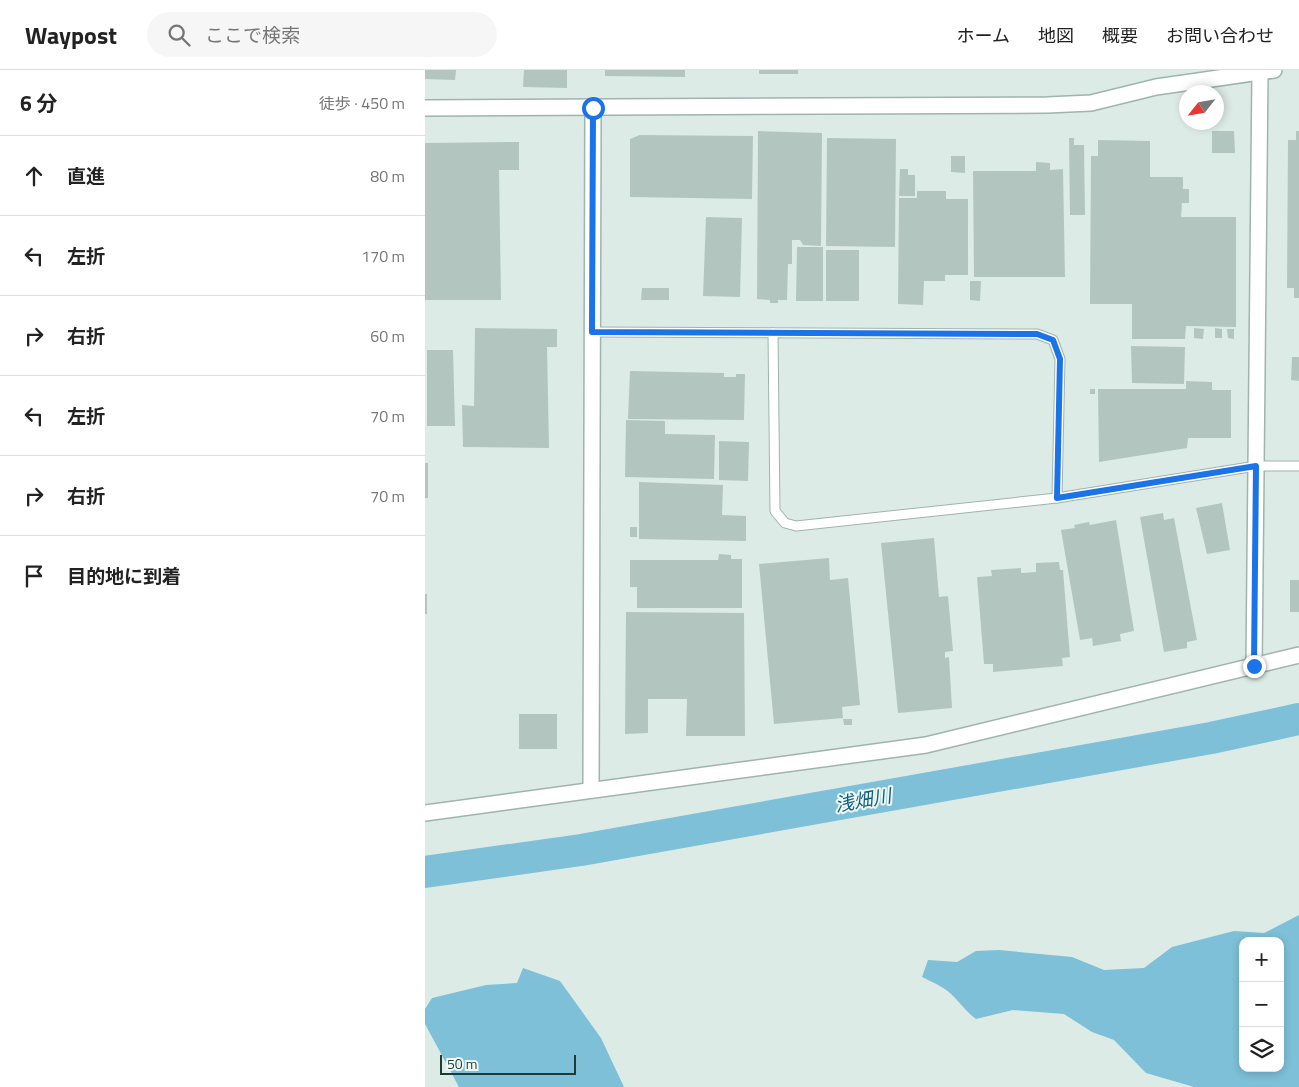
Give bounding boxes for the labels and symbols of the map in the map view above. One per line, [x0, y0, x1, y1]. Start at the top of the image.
north arrow [1179, 85, 1224, 130]
route start [582, 97, 605, 120]
route end [1243, 655, 1266, 678]
water label: 浅畑川 [832, 780, 895, 819]
scale bar [440, 1052, 576, 1075]

